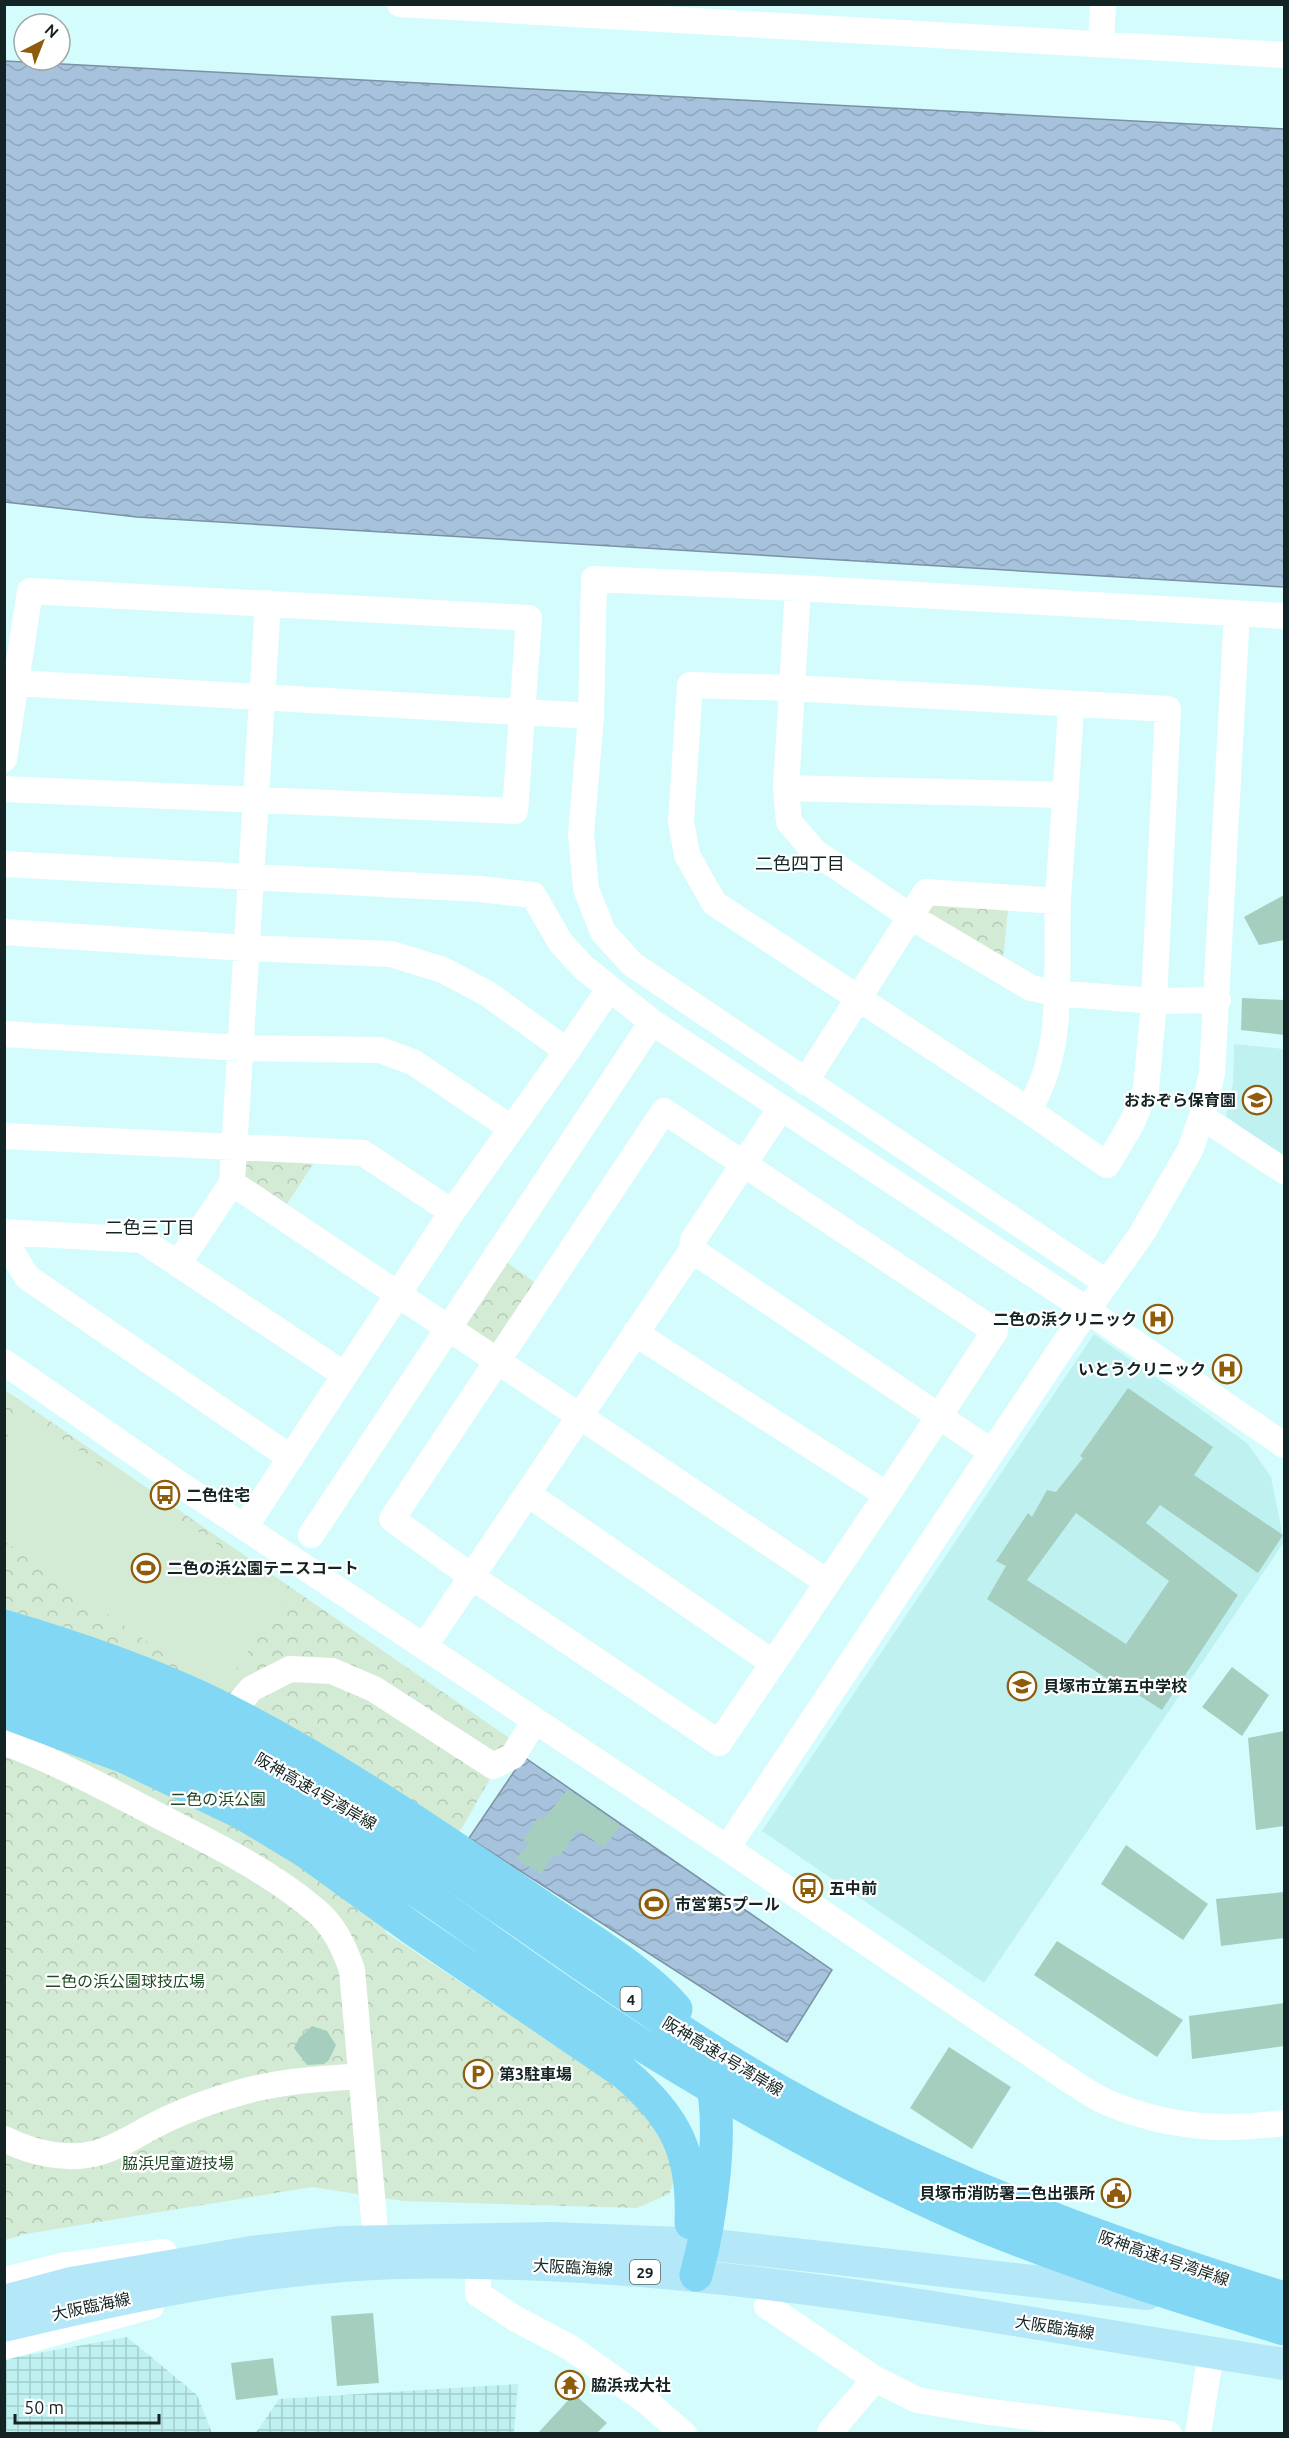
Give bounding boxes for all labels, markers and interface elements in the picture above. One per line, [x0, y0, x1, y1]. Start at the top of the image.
north arrow [12, 12, 72, 72]
text: N [42, 20, 62, 42]
district label: 二色四丁目 [755, 853, 845, 873]
school or university icon: おおぞら保育園 [1241, 1084, 1273, 1116]
place label: おおぞら保育園 [1124, 1091, 1236, 1109]
district label: 二色三丁目 [105, 1217, 195, 1237]
hospital icon: 二色の浜クリニック [1142, 1303, 1174, 1335]
place label: 二色の浜クリニック [993, 1310, 1137, 1328]
hospital icon: いとうクリニック [1211, 1353, 1243, 1385]
place label: いとうクリニック [1078, 1360, 1206, 1378]
bus stop icon: 二色住宅 [149, 1479, 181, 1511]
place label: 二色住宅 [186, 1486, 250, 1504]
sports icon: 二色の浜公園テニスコート [130, 1552, 162, 1584]
place label: 二色の浜公園テニスコート [167, 1559, 359, 1577]
school or university icon: 貝塚市立第五中学校 [1006, 1670, 1038, 1702]
place label: 貝塚市立第五中学校 [1043, 1677, 1187, 1695]
street label: 阪神高速4号湾岸線 [252, 1749, 380, 1833]
park label: 二色の浜公園 [170, 1790, 266, 1808]
bus stop icon: 五中前 [792, 1872, 824, 1904]
place label: 五中前 [829, 1879, 877, 1897]
sports icon: 市営第5プール [638, 1888, 670, 1920]
place label: 市営第5プール [675, 1895, 780, 1913]
park label: 二色の浜公園球技広場 [45, 1972, 205, 1990]
road number: 4 [620, 1987, 642, 2011]
street label: 阪神高速4号湾岸線 [660, 2013, 786, 2099]
parking icon: 第3駐車場 [462, 2058, 494, 2090]
place label: 第3駐車場 [499, 2065, 572, 2083]
park label: 脇浜児童遊技場 [122, 2154, 234, 2172]
public building icon: 貝塚市消防署二色出張所 [1100, 2177, 1132, 2209]
place label: 貝塚市消防署二色出張所 [919, 2184, 1095, 2202]
street label: 阪神高速4号湾岸線 [1096, 2227, 1232, 2289]
street label: 大阪臨海線 [533, 2256, 613, 2278]
road number: 29 [630, 2260, 660, 2284]
street label: 大阪臨海線 [50, 2289, 132, 2323]
street label: 大阪臨海線 [1014, 2312, 1096, 2342]
temple icon: 脇浜戎大社 [554, 2369, 586, 2401]
place label: 脇浜戎大社 [591, 2376, 671, 2394]
scale bar [15, 2387, 159, 2425]
text: 50 m [24, 2397, 64, 2417]

